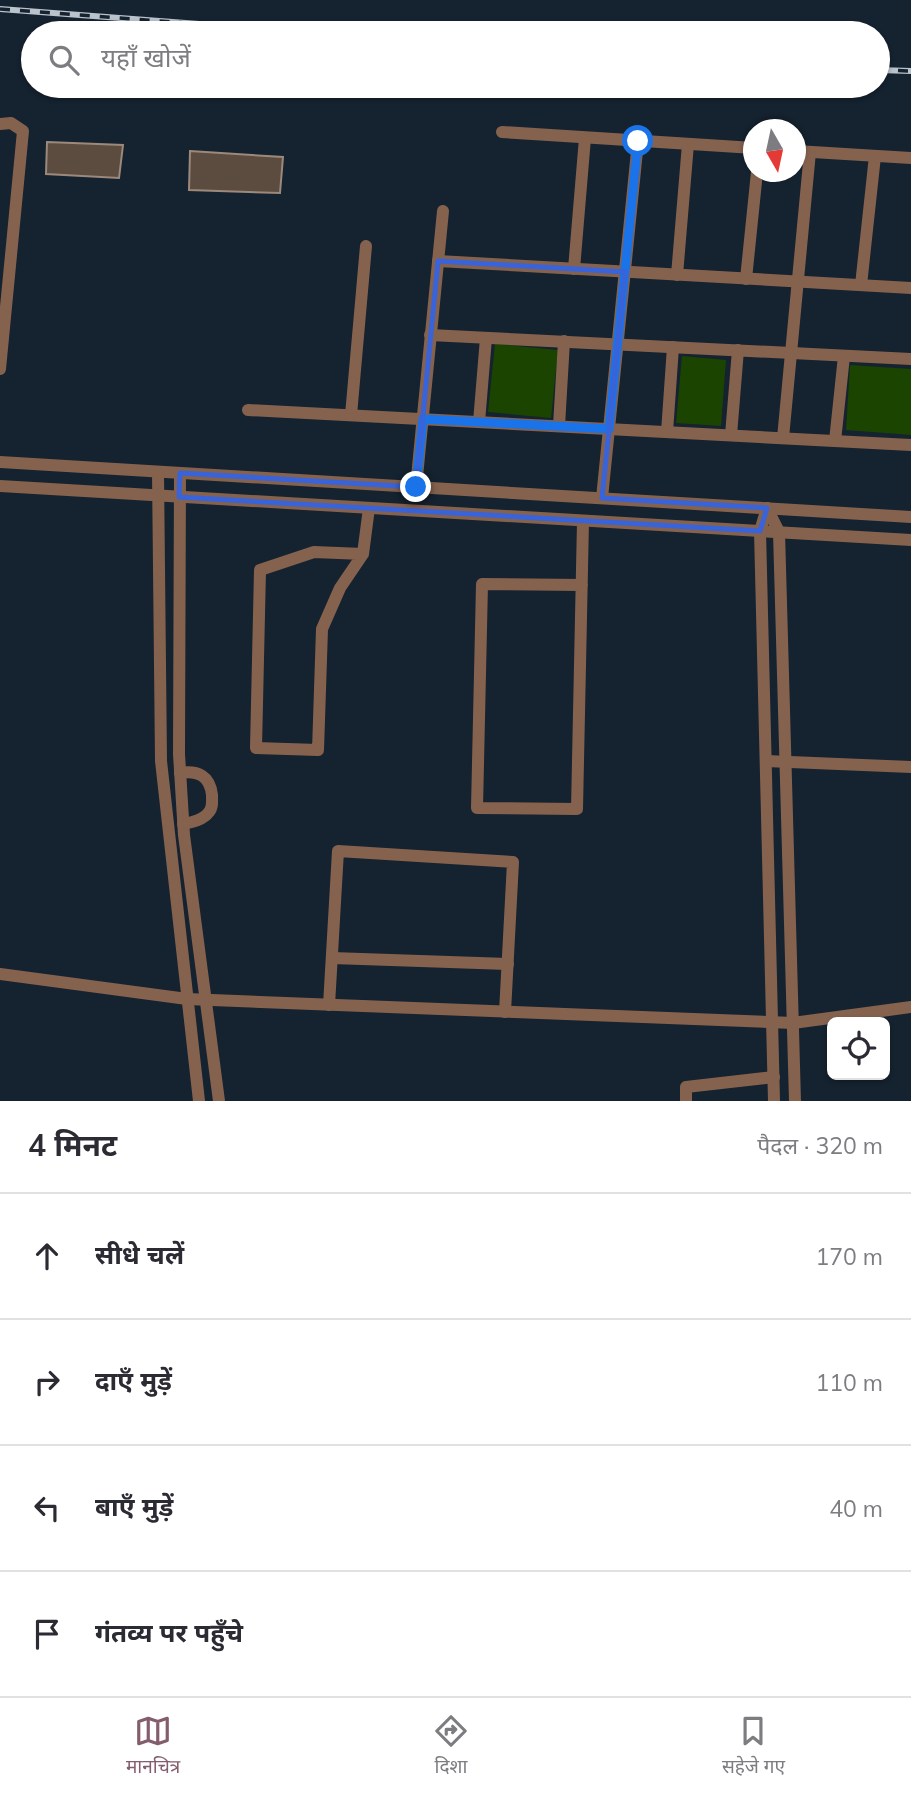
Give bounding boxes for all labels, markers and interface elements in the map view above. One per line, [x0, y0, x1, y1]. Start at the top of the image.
search box [21, 21, 890, 98]
icon: search [45, 41, 83, 79]
text: यहाँ खोजें [101, 41, 191, 74]
north arrow [743, 119, 806, 182]
route start [622, 125, 653, 156]
route end [400, 471, 431, 502]
map controls [827, 1017, 890, 1080]
button: locate [827, 1017, 890, 1080]
text: 4 मिनट [28, 1126, 117, 1164]
text: पैदल · 320 m [757, 1131, 883, 1160]
icon: ahead [28, 1237, 66, 1275]
text: सीधे चलें [95, 1238, 184, 1271]
text: 170 m [815, 1242, 883, 1271]
icon: right [28, 1363, 66, 1401]
text: दाएँ मुड़ें [95, 1364, 172, 1397]
text: 110 m [815, 1368, 883, 1397]
icon: left [28, 1489, 66, 1527]
text: बाएँ मुड़ें [95, 1490, 173, 1523]
text: 40 m [829, 1494, 883, 1523]
icon: arrive [28, 1615, 66, 1653]
text: गंतव्य पर पहुँचे [95, 1616, 243, 1649]
tab: मानचित्र [126, 1712, 180, 1781]
tab: दिशा [432, 1712, 470, 1781]
tab: सहेजे गए [722, 1712, 785, 1781]

